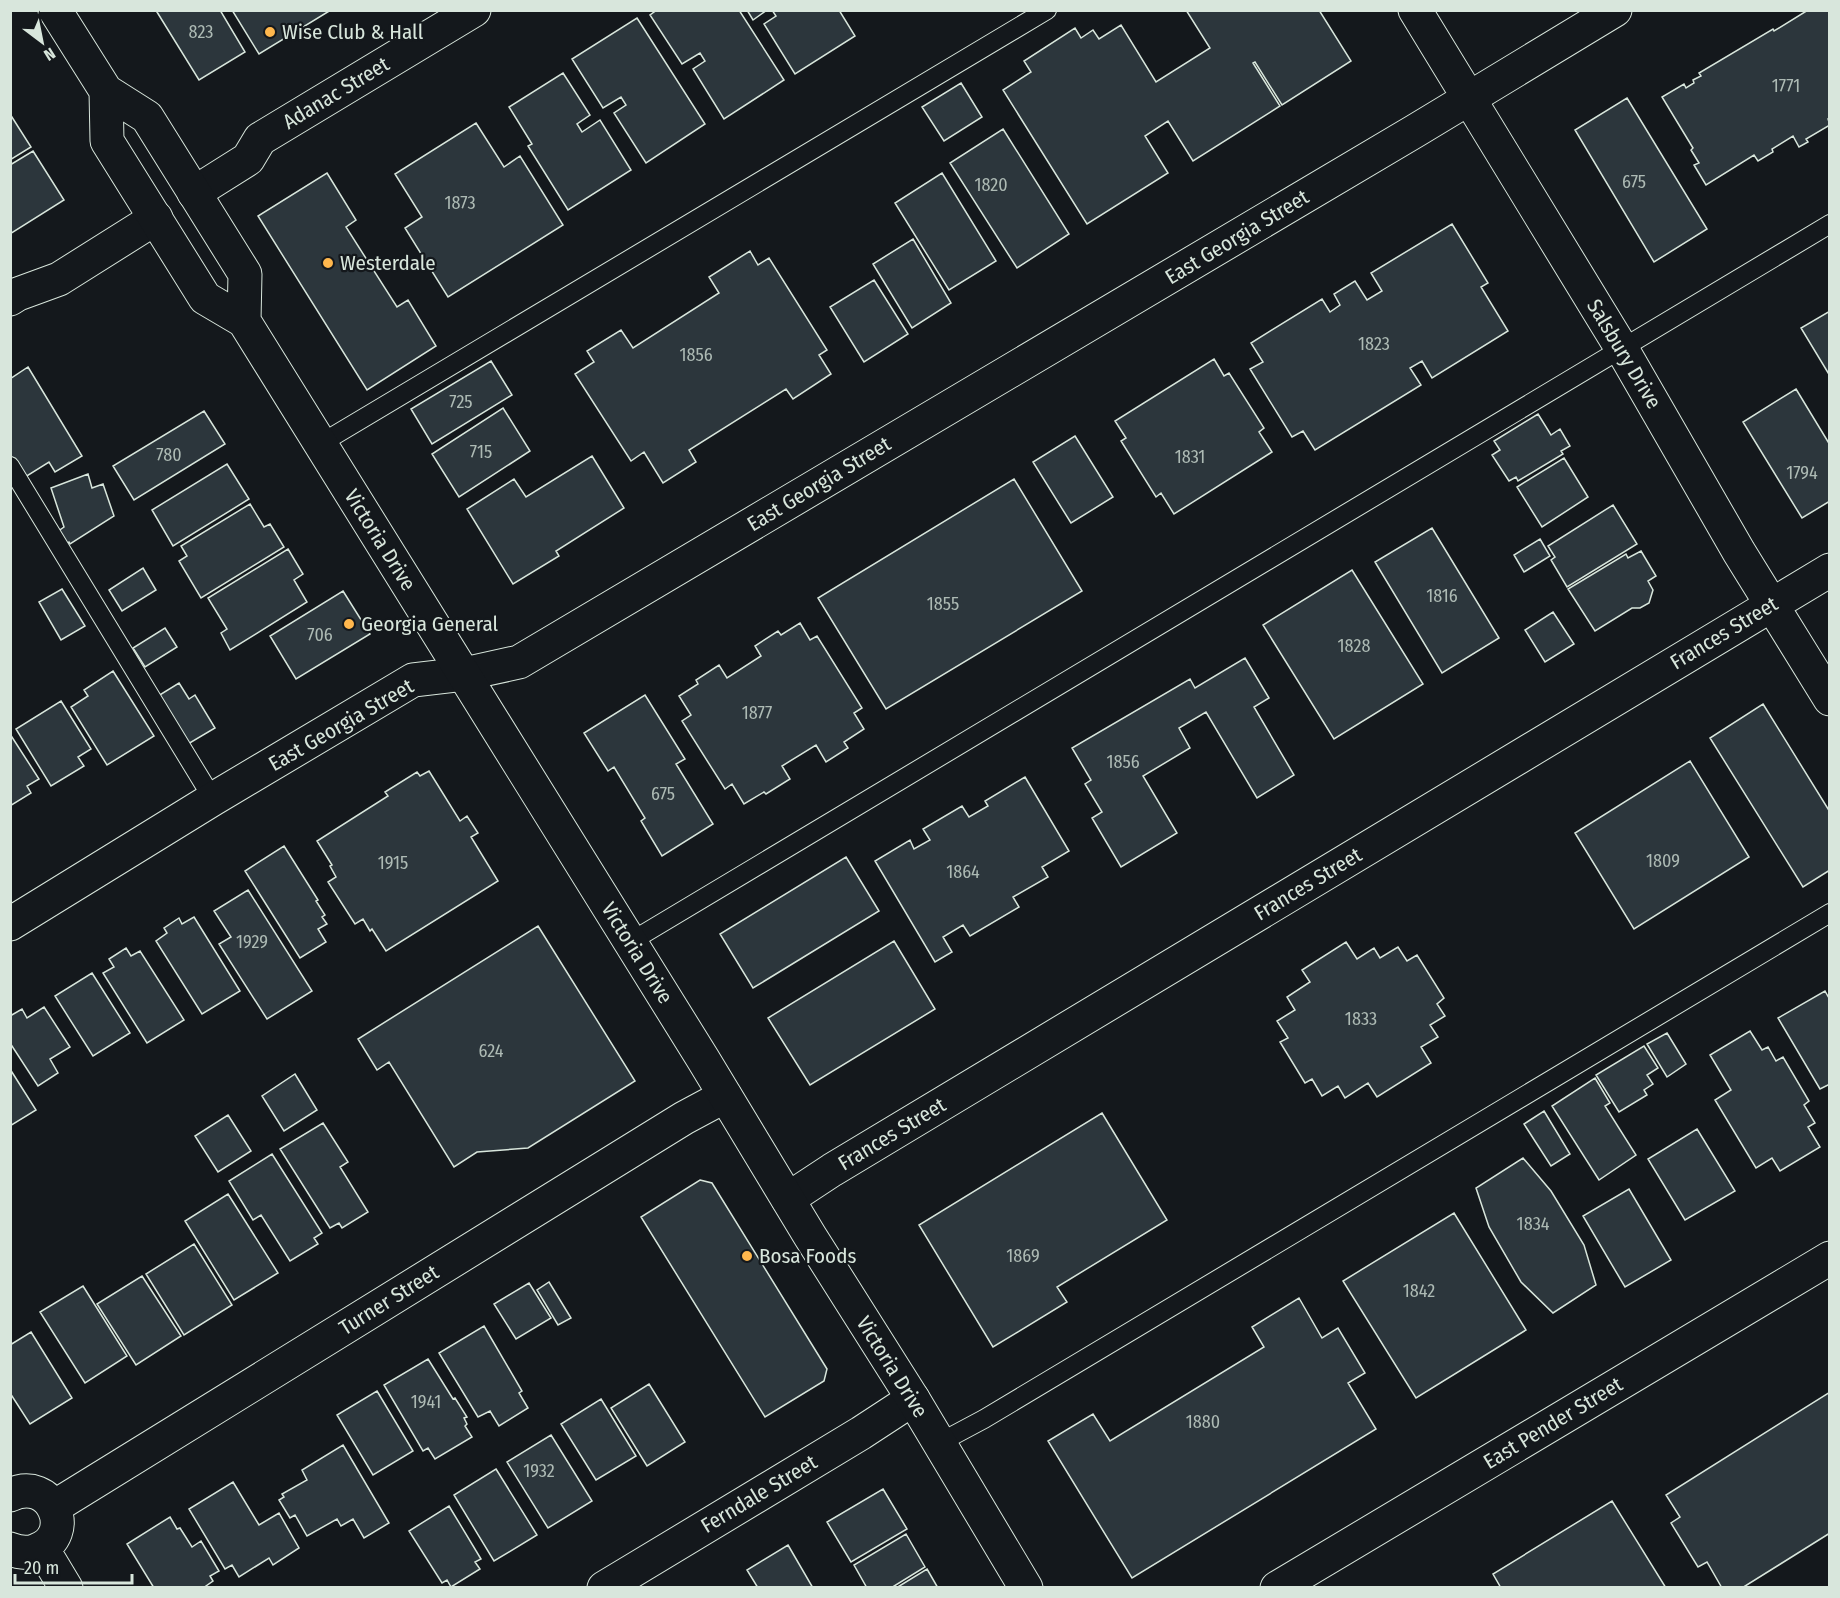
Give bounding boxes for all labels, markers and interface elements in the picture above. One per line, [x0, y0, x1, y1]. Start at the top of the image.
north arrow [12, 12, 72, 72]
place label: Wise Club & Hall [282, 19, 424, 45]
house number: 823 [189, 21, 213, 43]
marker: Wise Club & Hall [263, 25, 277, 39]
text: N [41, 44, 59, 65]
street label: Adanac Street [278, 51, 394, 135]
house number: 1771 [1772, 75, 1800, 97]
house number: 675 [1622, 171, 1646, 193]
house number: 1820 [974, 174, 1008, 196]
street label: East Georgia Street [1160, 184, 1314, 290]
house number: 1873 [444, 192, 476, 214]
place label: Westerdale [340, 250, 436, 276]
marker: Westerdale [321, 256, 335, 270]
street label: Salsbury Drive [1581, 294, 1667, 414]
house number: 1823 [1358, 333, 1390, 355]
house number: 1856 [679, 344, 713, 366]
house number: 725 [449, 391, 473, 413]
street label: East Georgia Street [742, 431, 896, 537]
house number: 715 [470, 441, 492, 463]
house number: 780 [156, 444, 182, 466]
house number: 1831 [1175, 446, 1205, 468]
house number: 1794 [1786, 462, 1818, 484]
street label: Victoria Drive [339, 484, 421, 596]
house number: 1816 [1426, 585, 1458, 607]
street label: Frances Street [1665, 591, 1783, 675]
house number: 1855 [927, 593, 959, 615]
place label: Georgia General [361, 611, 498, 637]
marker: Georgia General [342, 617, 356, 631]
house number: 706 [307, 624, 333, 646]
house number: 1828 [1338, 635, 1370, 657]
street label: East Georgia Street [264, 673, 418, 777]
house number: 1877 [742, 702, 772, 724]
house number: 1856 [1106, 751, 1140, 773]
house number: 675 [651, 783, 675, 805]
street label: Frances Street [1249, 842, 1367, 926]
house number: 1809 [1646, 850, 1680, 872]
house number: 1915 [378, 852, 408, 874]
house number: 1864 [946, 861, 980, 883]
street label: Victoria Drive [596, 897, 678, 1009]
house number: 1929 [236, 931, 268, 953]
house number: 1833 [1345, 1008, 1377, 1030]
house number: 624 [478, 1040, 504, 1062]
street label: Frances Street [833, 1092, 951, 1176]
house number: 1834 [1517, 1213, 1550, 1235]
place label: Bosa Foods [759, 1243, 856, 1269]
house number: 1869 [1006, 1245, 1040, 1267]
marker: Bosa Foods [740, 1249, 754, 1263]
street label: Turner Street [334, 1259, 444, 1341]
house number: 1842 [1403, 1280, 1435, 1302]
street label: Victoria Drive [851, 1311, 933, 1423]
street label: East Pender Street [1479, 1371, 1627, 1475]
house number: 1941 [411, 1391, 441, 1413]
house number: 1880 [1186, 1411, 1220, 1433]
street label: Ferndale Street [696, 1449, 822, 1539]
house number: 1932 [523, 1460, 555, 1482]
scale bar [15, 1547, 132, 1585]
text: 20 m [24, 1557, 59, 1579]

